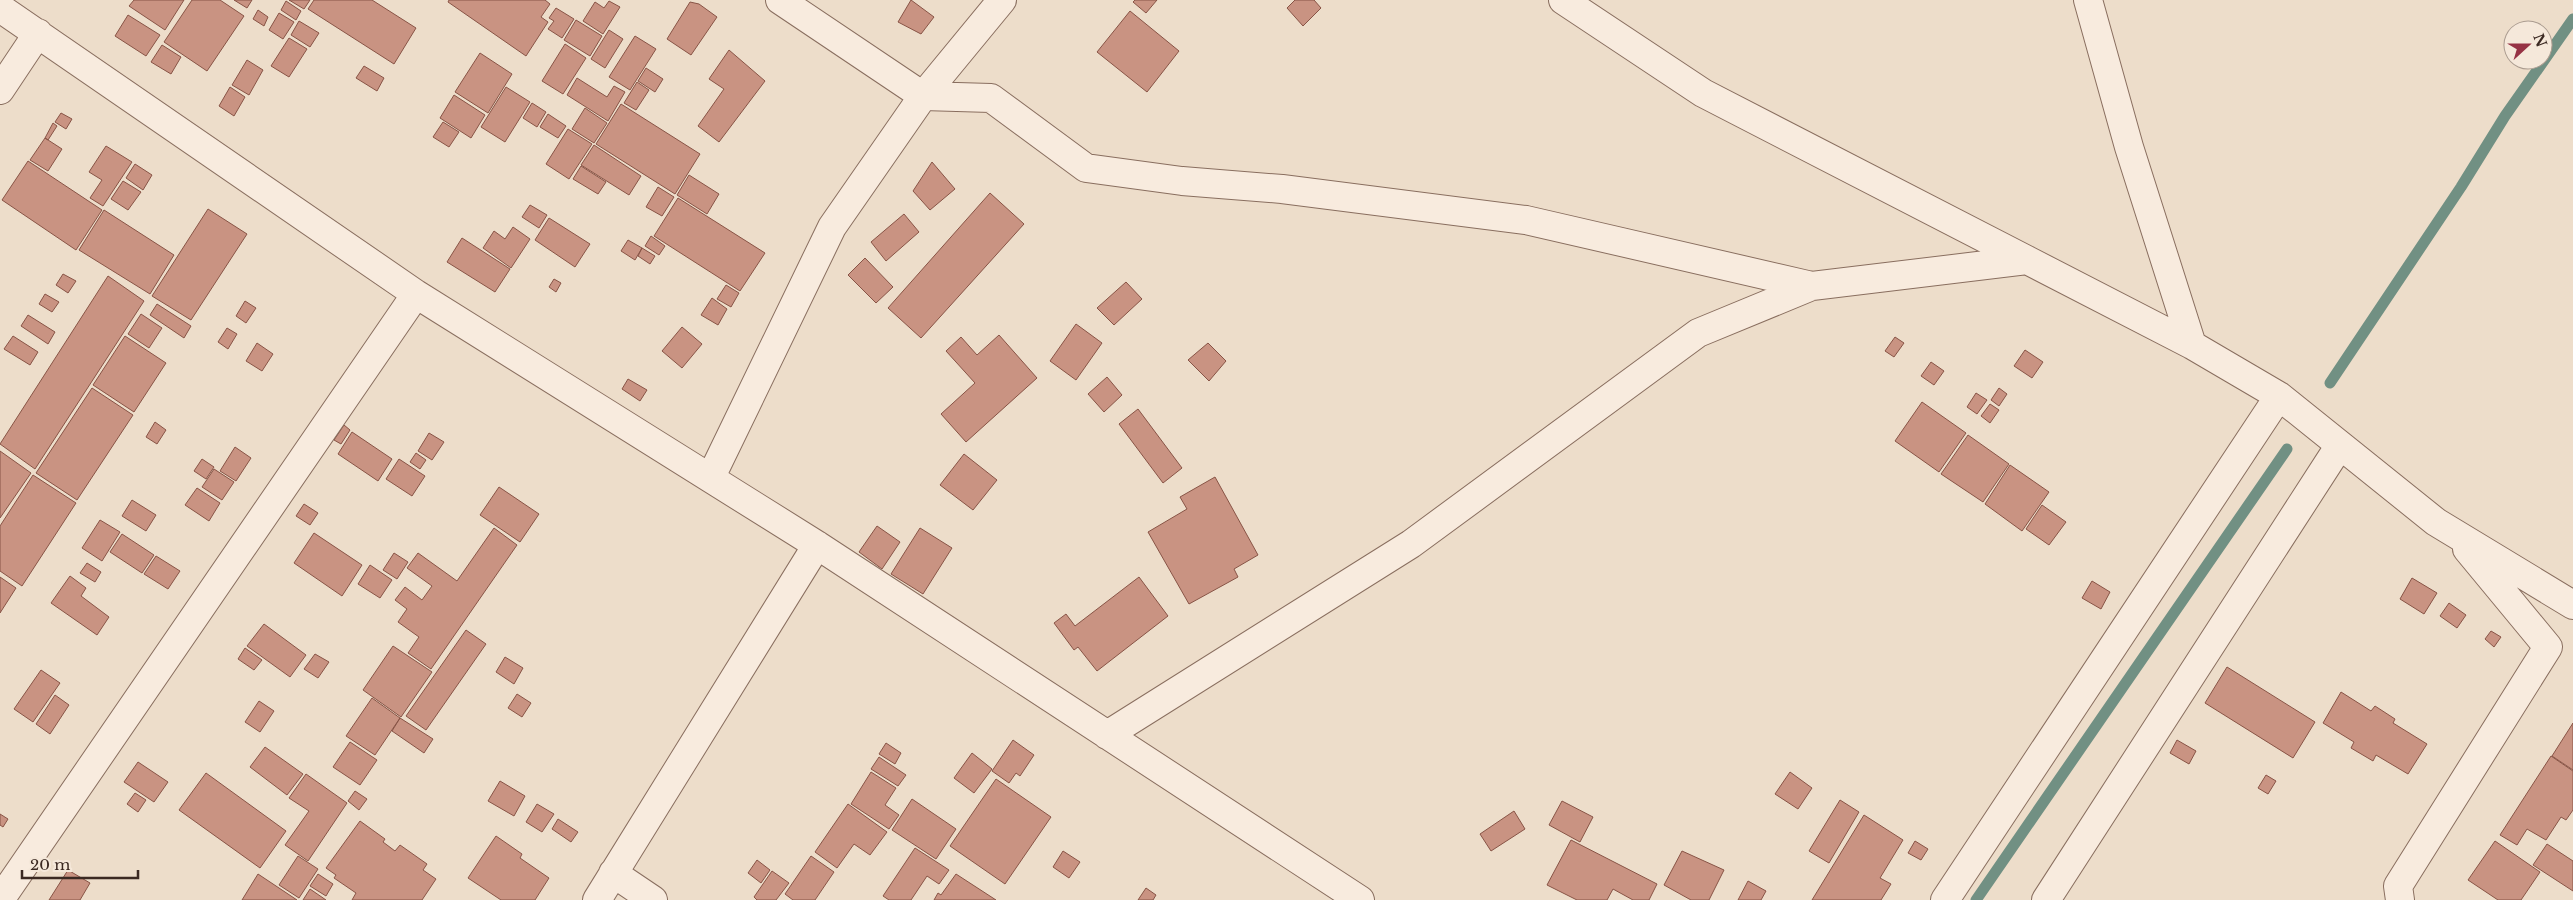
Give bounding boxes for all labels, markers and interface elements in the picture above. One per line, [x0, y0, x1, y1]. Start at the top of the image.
north arrow [2503, 20, 2553, 70]
text: N [2529, 31, 2551, 50]
scale bar [22, 848, 139, 880]
text: 20 m [30, 855, 70, 874]

